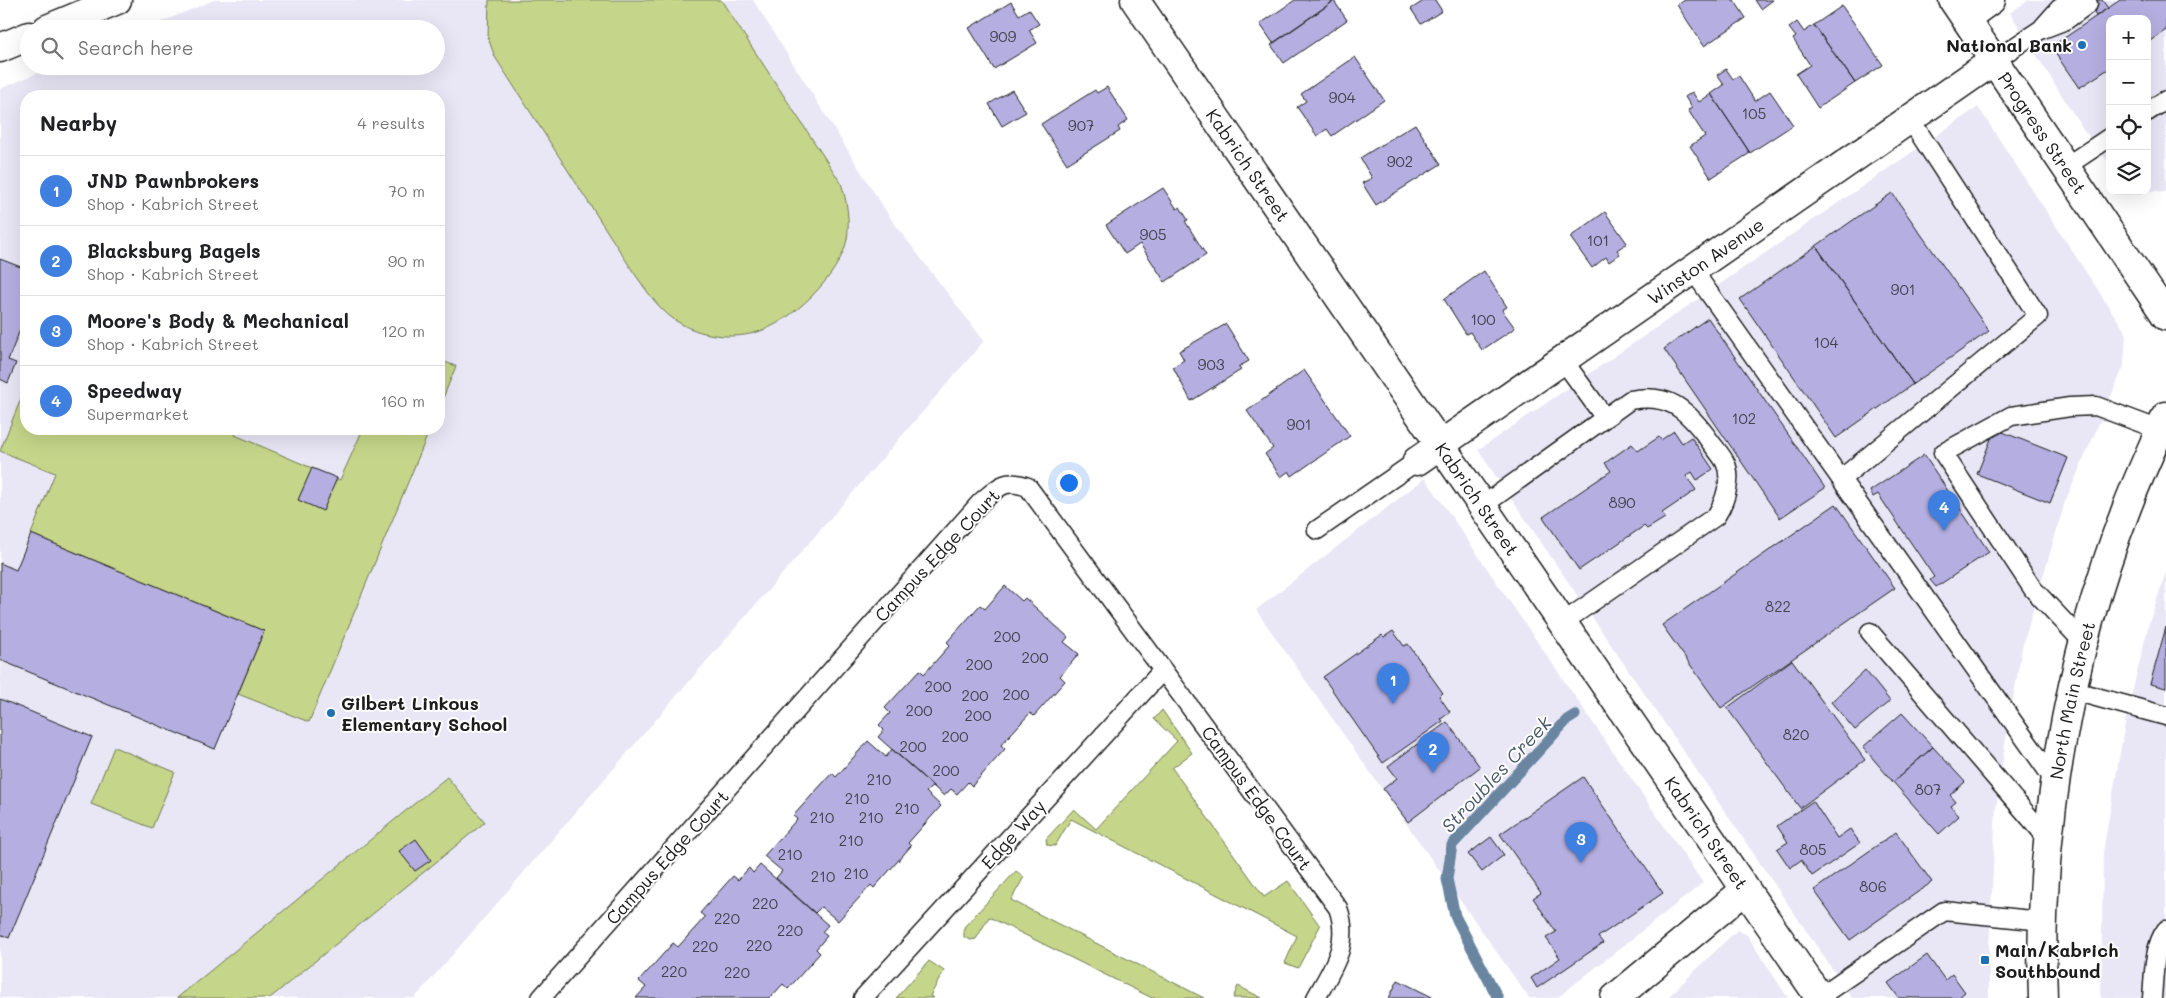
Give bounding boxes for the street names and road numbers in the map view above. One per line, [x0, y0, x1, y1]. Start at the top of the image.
street label: Progress Street [1993, 67, 2092, 198]
street label: Kabrich Street [1201, 104, 1295, 226]
street label: Winston Avenue [1642, 212, 1768, 310]
street label: Kabrich Street [1430, 438, 1525, 560]
street label: Campus Edge Court [869, 483, 1005, 627]
street label: North Main Street [2044, 619, 2101, 781]
street label: Campus Edge Court [1196, 721, 1318, 875]
street label: Kabrich Street [1659, 771, 1754, 894]
street label: Campus Edge Court [600, 785, 734, 929]
street label: Edge Way [975, 794, 1051, 874]

